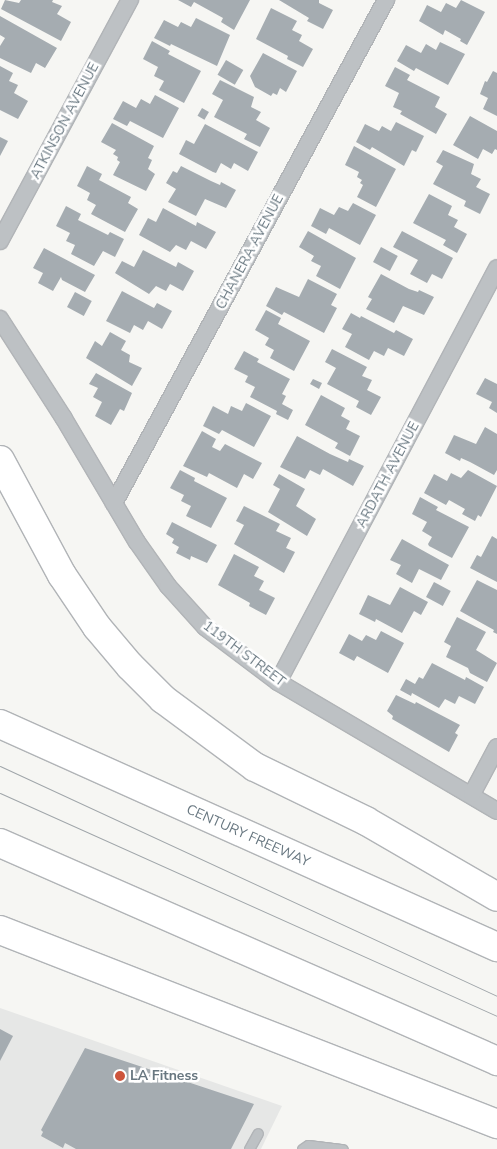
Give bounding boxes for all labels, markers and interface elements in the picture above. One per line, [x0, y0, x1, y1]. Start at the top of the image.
street label: ATKINSON AVENUE [27, 60, 103, 182]
street label: CHANERA AVENUE [213, 192, 287, 312]
street label: ARDATH AVENUE [353, 419, 423, 531]
street label: 119TH STREET [200, 618, 288, 690]
street label: CENTURY FREEWAY [184, 801, 312, 871]
place label: LA Fitness [130, 1068, 198, 1084]
marker: LA Fitness [114, 1070, 126, 1082]

